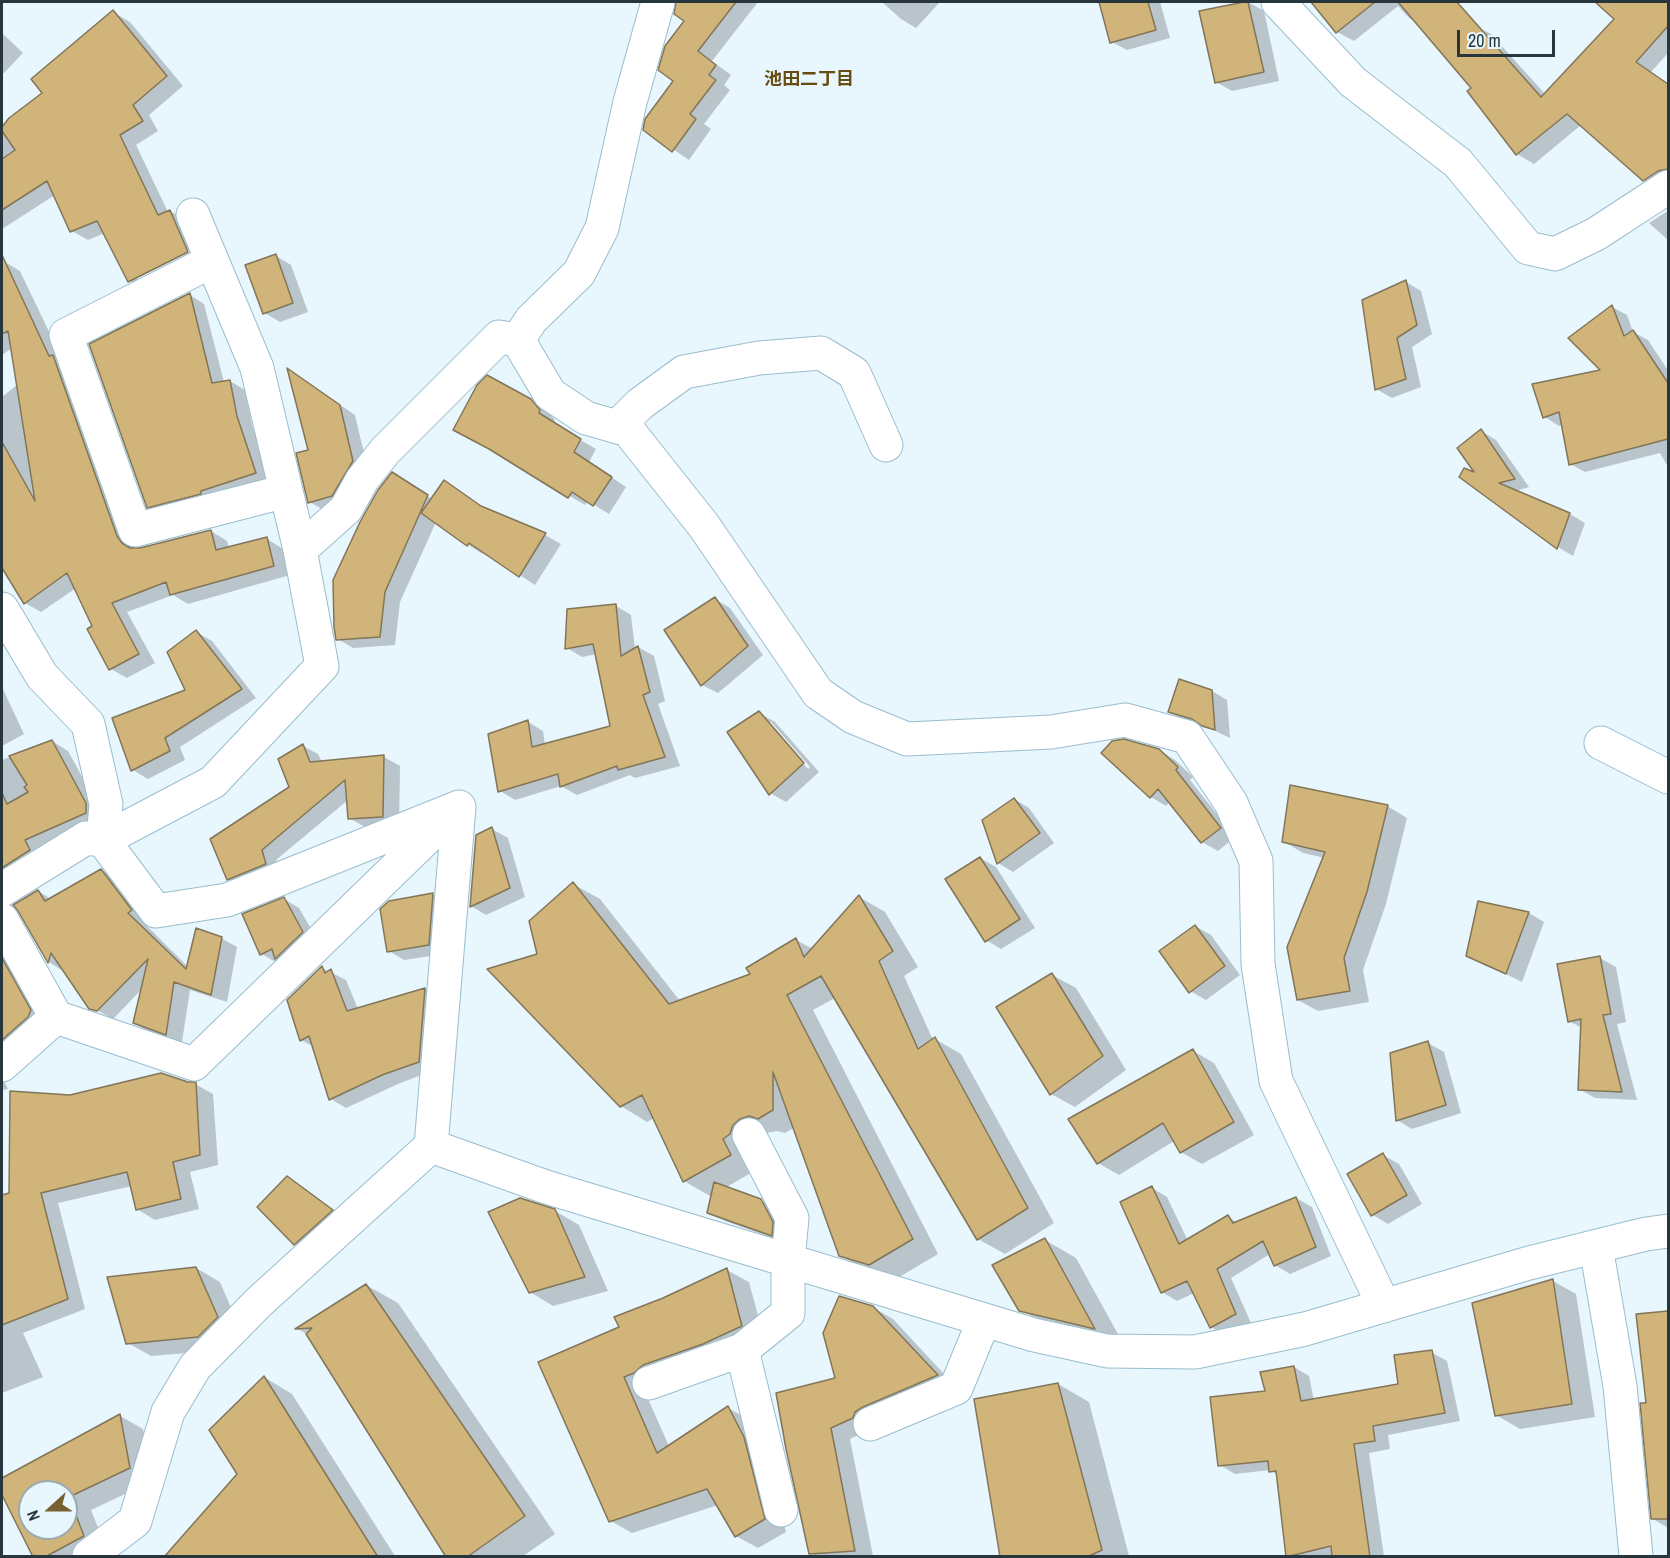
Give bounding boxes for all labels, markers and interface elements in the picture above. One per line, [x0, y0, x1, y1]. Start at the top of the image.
scale bar [1460, 18, 1558, 56]
text: 20 m [1468, 28, 1501, 53]
district label: 池田二丁目 [764, 69, 854, 91]
north arrow [18, 1480, 78, 1540]
text: N [21, 1507, 45, 1524]

